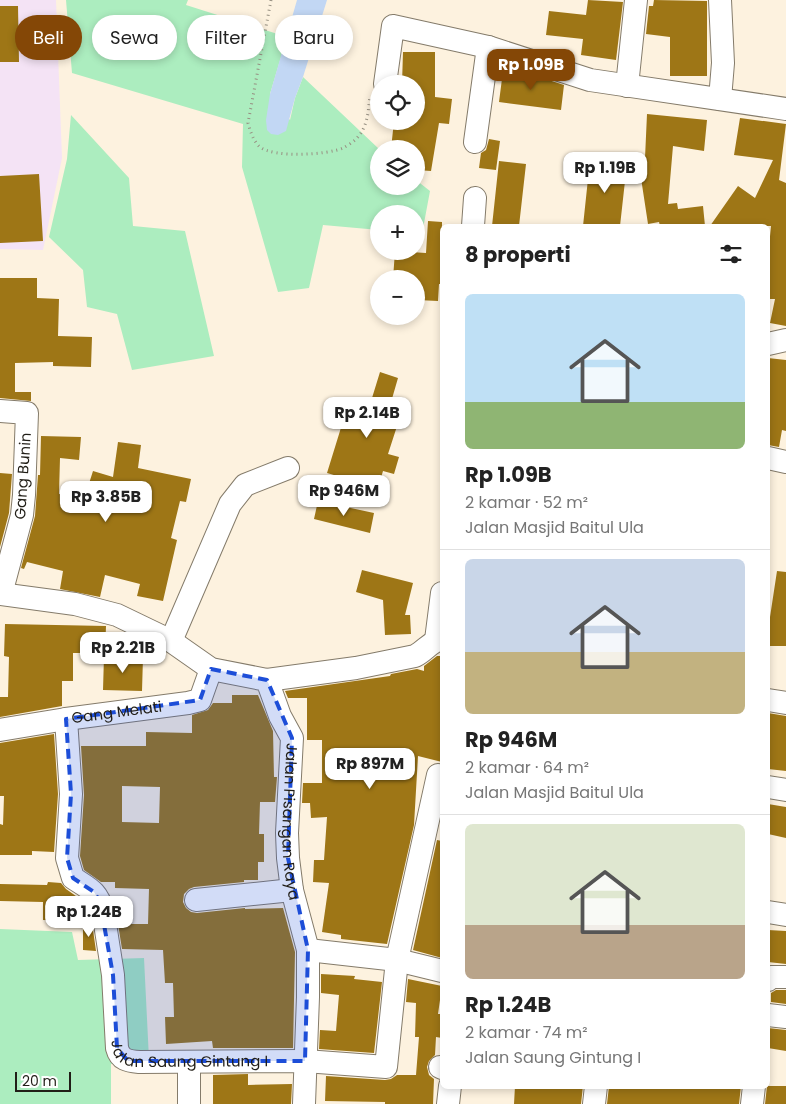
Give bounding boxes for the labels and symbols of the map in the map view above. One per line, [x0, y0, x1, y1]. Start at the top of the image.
pin: Rp 1.09B [479, 48, 583, 91]
pin: Rp 1.19B [553, 152, 657, 194]
pin: Rp 2.14B [315, 396, 419, 439]
street label: Gang Bunin [9, 432, 36, 520]
pin: Rp 946M [298, 474, 390, 517]
pin: Rp 3.85B [54, 480, 158, 523]
pin: Rp 2.21B [71, 632, 175, 674]
street label: Gang Melati [70, 696, 163, 728]
street label: Jalan Pisangan Raya [277, 743, 305, 902]
pin: Rp 897M [324, 748, 416, 790]
pin: Rp 1.24B [37, 896, 141, 938]
street label: Jalan Saung Gintung I [107, 1040, 268, 1072]
scale bar [15, 1069, 71, 1092]

